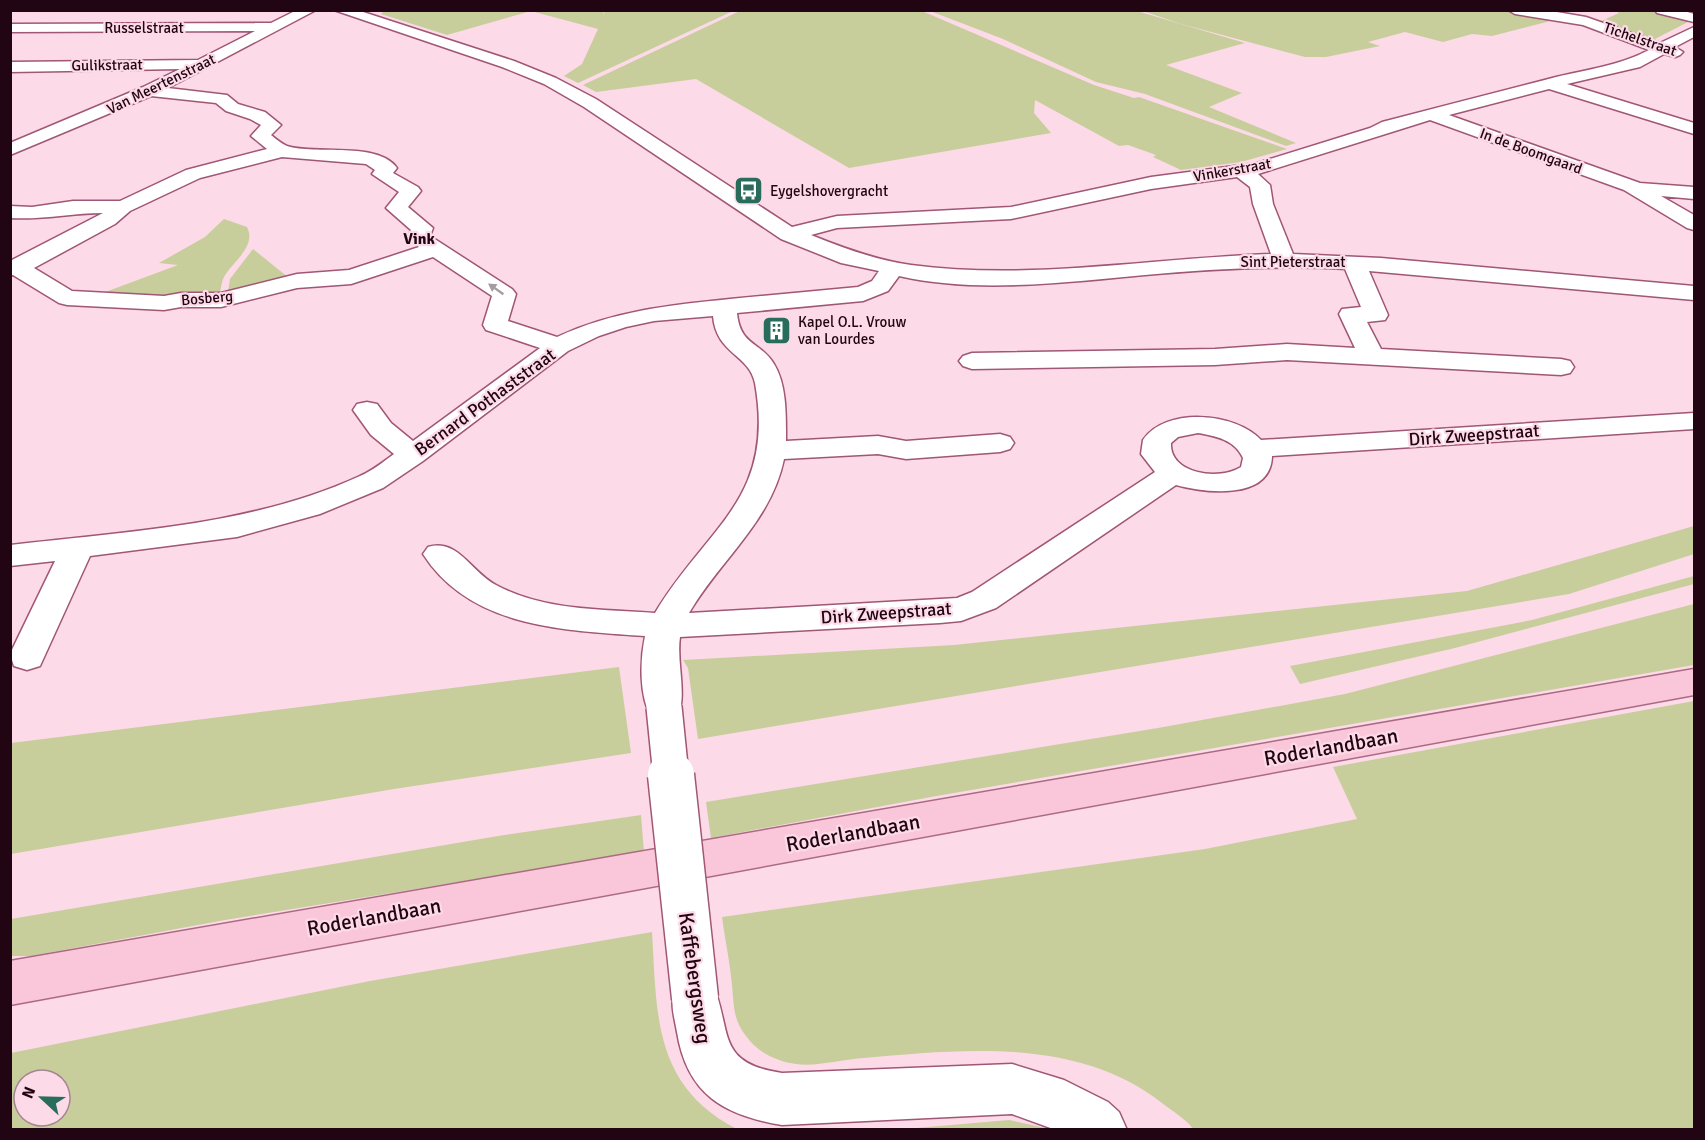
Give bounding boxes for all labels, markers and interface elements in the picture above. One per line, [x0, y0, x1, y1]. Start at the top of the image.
street label: Tichelstraat [1601, 18, 1679, 60]
street label: Russelstraat [104, 19, 184, 37]
street label: Van Meertenstraat [104, 50, 218, 118]
street label: Gulikstraat [71, 55, 143, 75]
street label: In de Boomgaard [1477, 124, 1585, 178]
street label: Vinkerstraat [1192, 154, 1272, 186]
bus stop icon: Eygelshovergracht [733, 175, 765, 207]
place label: Eygelshovergracht [770, 182, 888, 200]
district label: Vink [403, 229, 435, 249]
street label: Sint Pieterstraat [1241, 253, 1345, 271]
one-way arrow [488, 283, 504, 295]
street label: Bosberg [180, 287, 234, 309]
place label: Kapel O.L. Vrouw van Lourdes [798, 313, 906, 348]
building icon: Kapel O.L. Vrouw van Lourdes [761, 315, 793, 347]
street label: Bernard Pothaststraat [410, 343, 560, 461]
street label: Dirk Zweepstraat [1408, 419, 1540, 451]
street label: Dirk Zweepstraat [820, 597, 952, 629]
street label: Roderlandbaan [1262, 722, 1400, 772]
street label: Roderlandbaan [784, 808, 922, 858]
street label: Roderlandbaan [305, 892, 443, 942]
street label: Kaffebergsweg [673, 910, 717, 1046]
north arrow [12, 1068, 72, 1128]
text: N [18, 1084, 40, 1102]

